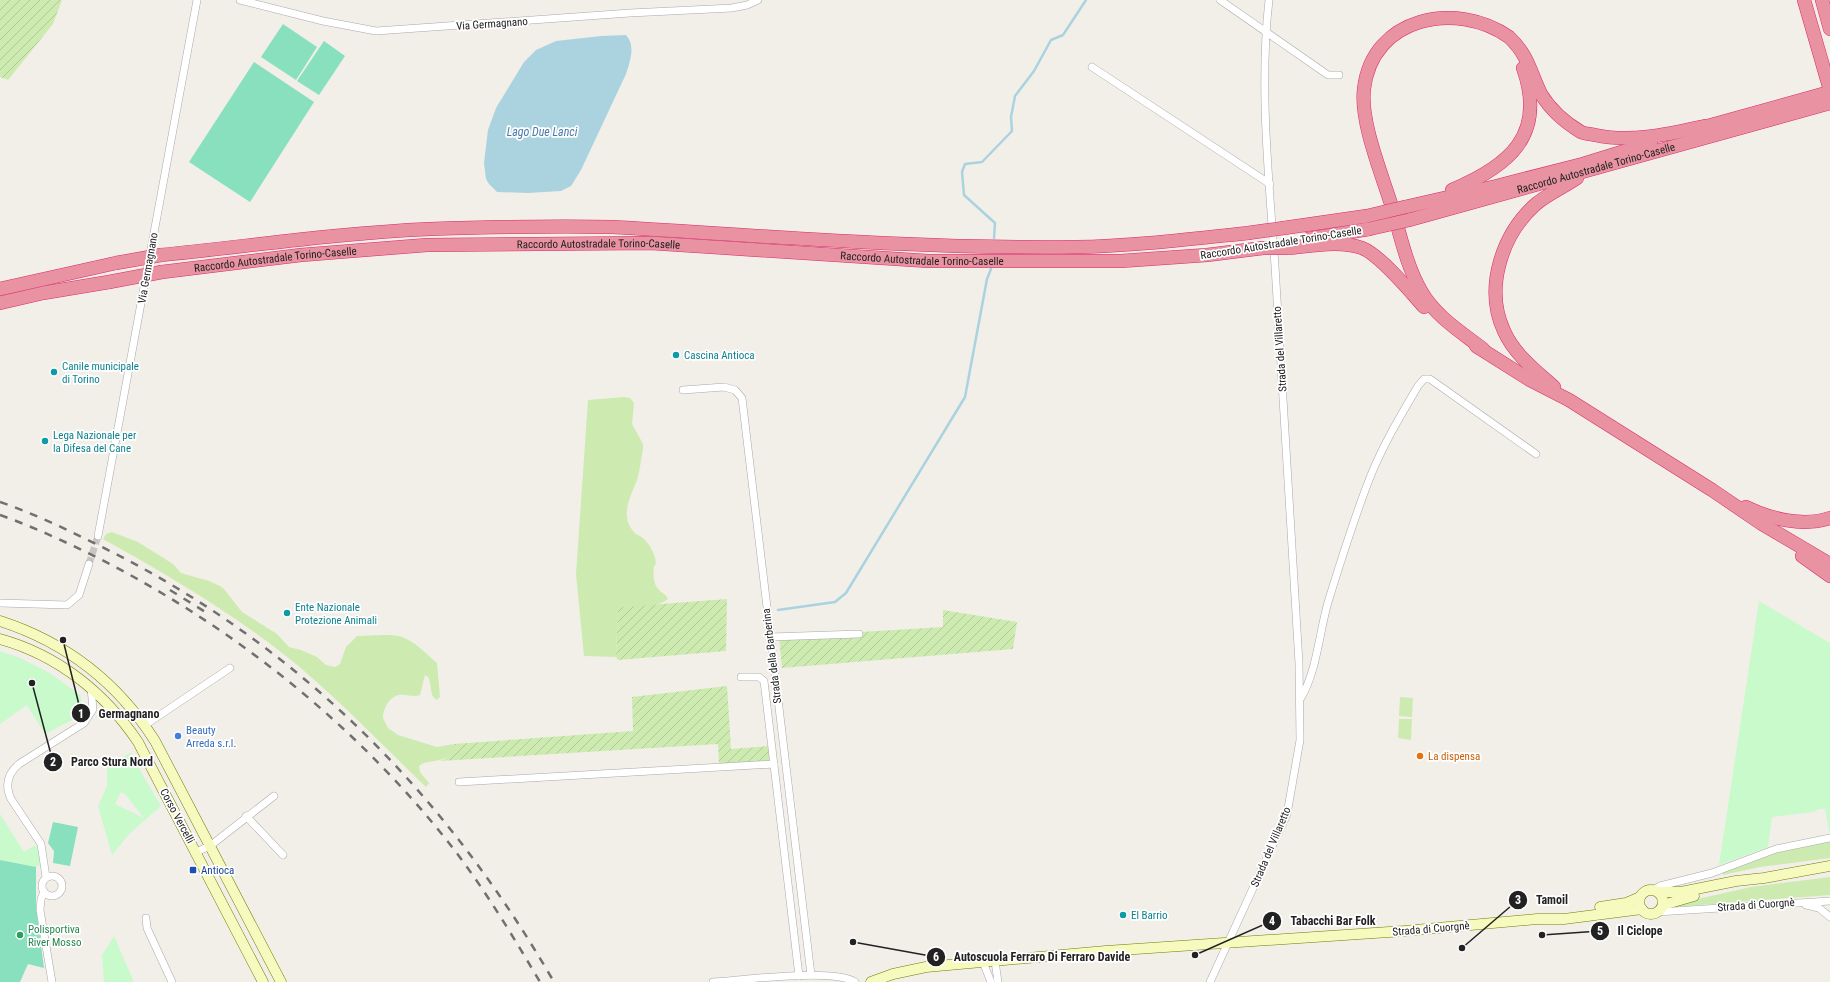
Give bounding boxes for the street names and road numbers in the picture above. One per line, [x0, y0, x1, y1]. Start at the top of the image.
street label: Via Germagnano [456, 15, 529, 33]
street label: Raccordo Autostradale Torino-Caselle [1515, 140, 1676, 196]
street label: Raccordo Autostradale Torino-Caselle [1199, 224, 1363, 262]
street label: Via Germagnano [135, 231, 161, 305]
street label: Raccordo Autostradale Torino-Caselle [517, 236, 681, 251]
street label: Raccordo Autostradale Torino-Caselle [193, 244, 357, 275]
street label: Raccordo Autostradale Torino-Caselle [840, 249, 1004, 268]
street label: Strada del Villaretto [1270, 305, 1289, 392]
street label: Strada della Barberina [760, 608, 784, 704]
street label: Corso Vercelli [157, 786, 197, 846]
street label: Strada del Villaretto [1248, 805, 1294, 889]
street label: Strada di Cuorgnè [1717, 896, 1795, 914]
street label: Strada di Cuorgnè [1392, 919, 1470, 939]

